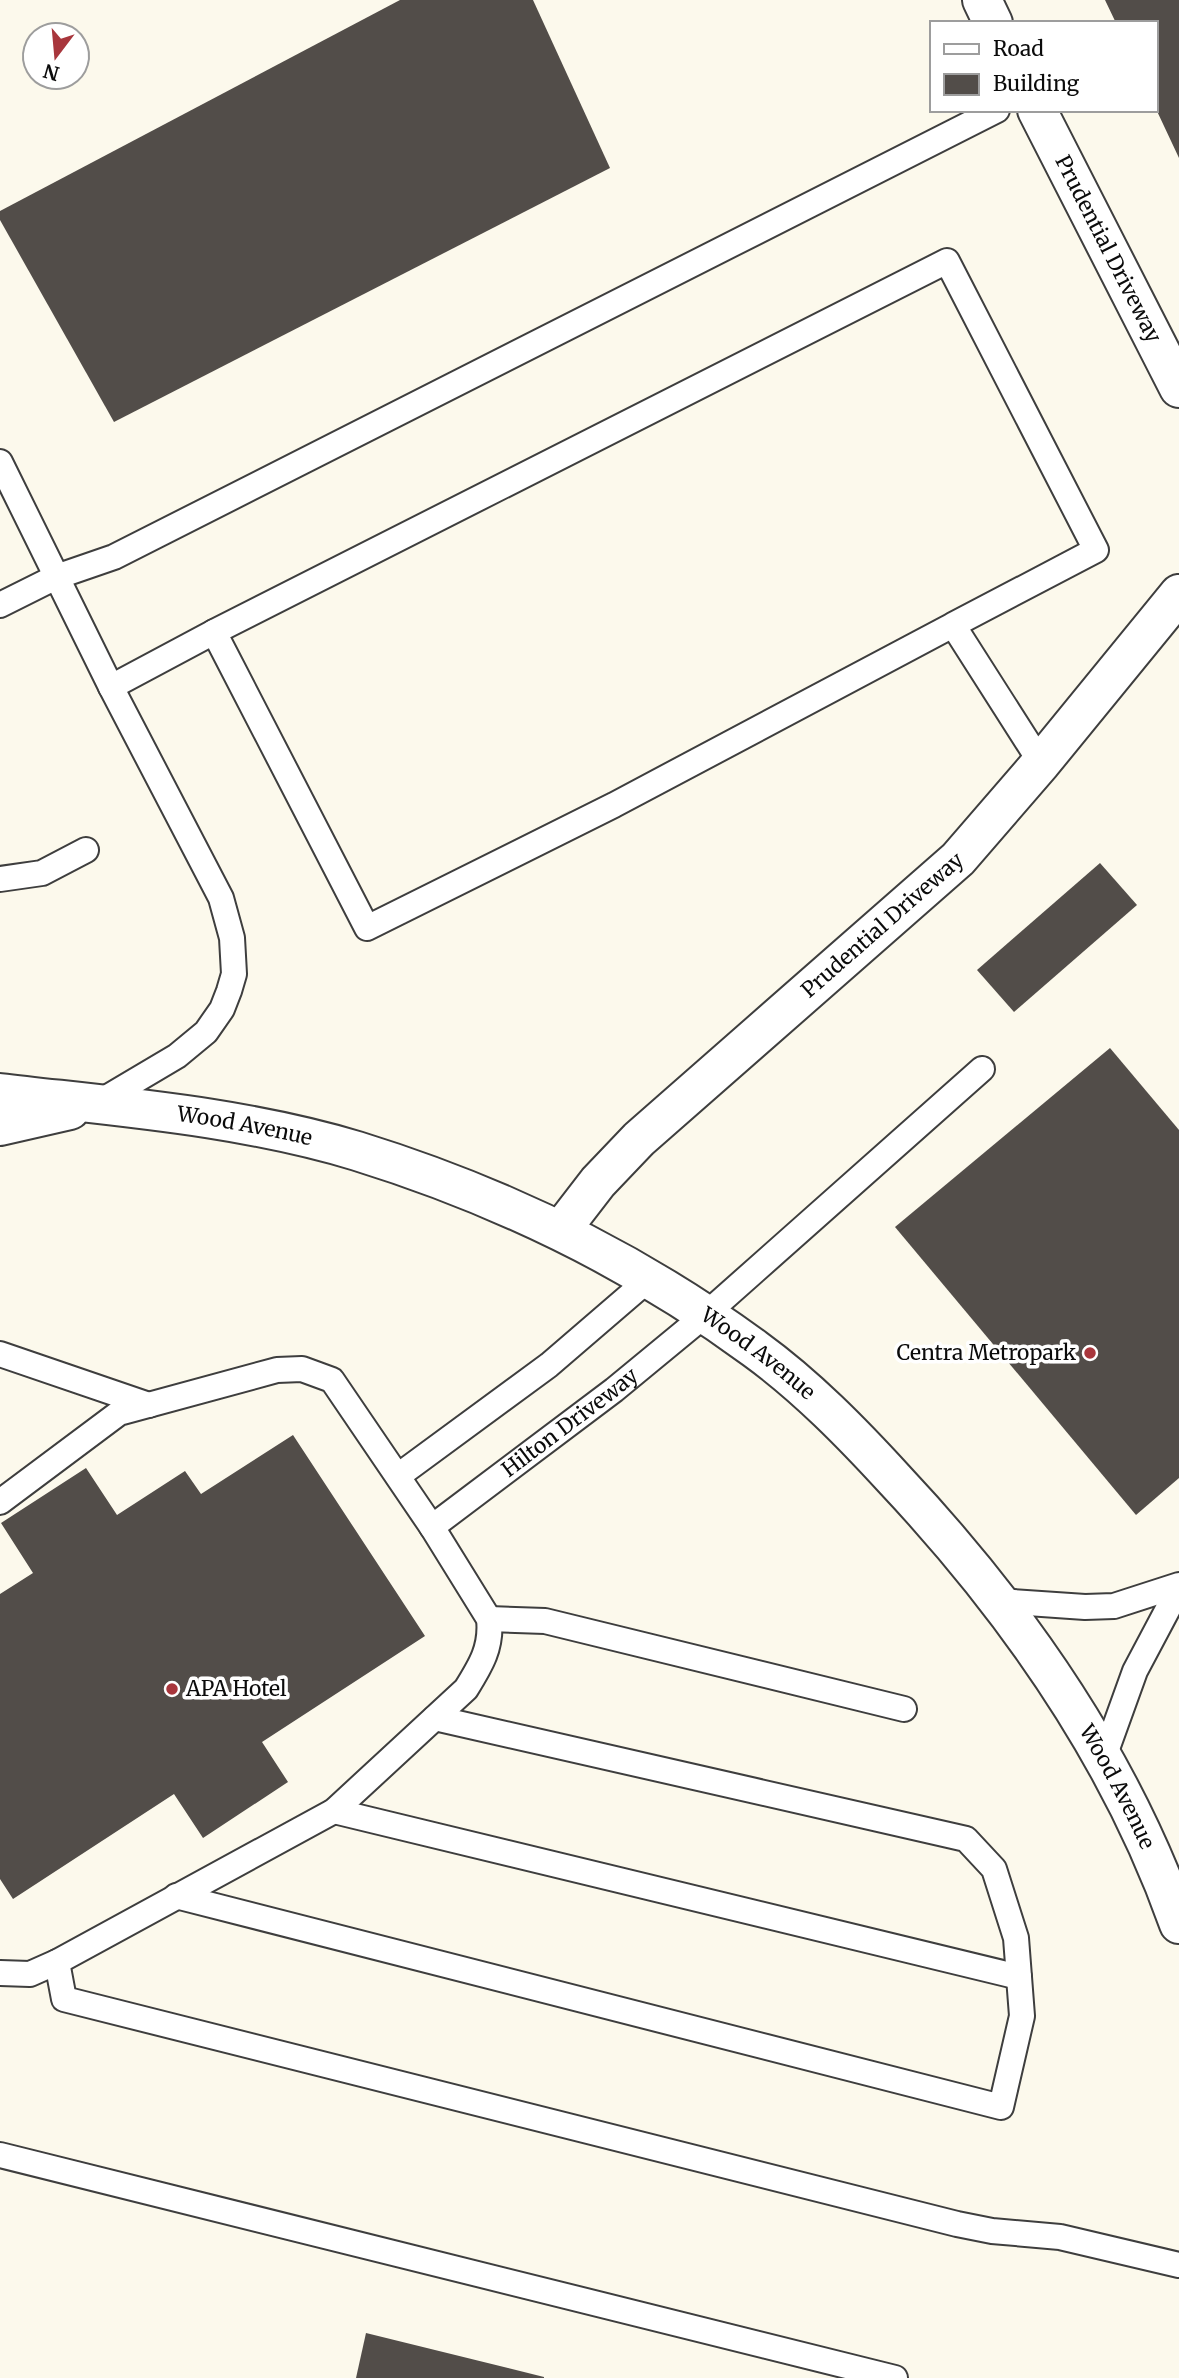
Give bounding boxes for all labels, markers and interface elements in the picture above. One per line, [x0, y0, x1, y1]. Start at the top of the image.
north arrow [21, 21, 91, 91]
legend [930, 21, 1158, 112]
text: Road [993, 35, 1044, 62]
text: N [41, 59, 62, 86]
text: Building [993, 70, 1080, 97]
street label: Prudential Driveway [1049, 150, 1168, 348]
street label: Prudential Driveway [795, 846, 969, 1003]
street label: Wood Avenue [174, 1100, 315, 1151]
street label: Wood Avenue [695, 1301, 821, 1405]
place label: Centra Metropark [897, 1339, 1077, 1366]
marker: Centra Metropark [1082, 1345, 1098, 1361]
street label: Hilton Driveway [496, 1361, 644, 1483]
place label: APA Hotel [185, 1675, 287, 1702]
marker: APA Hotel [164, 1681, 180, 1697]
street label: Wood Avenue [1073, 1719, 1161, 1853]

